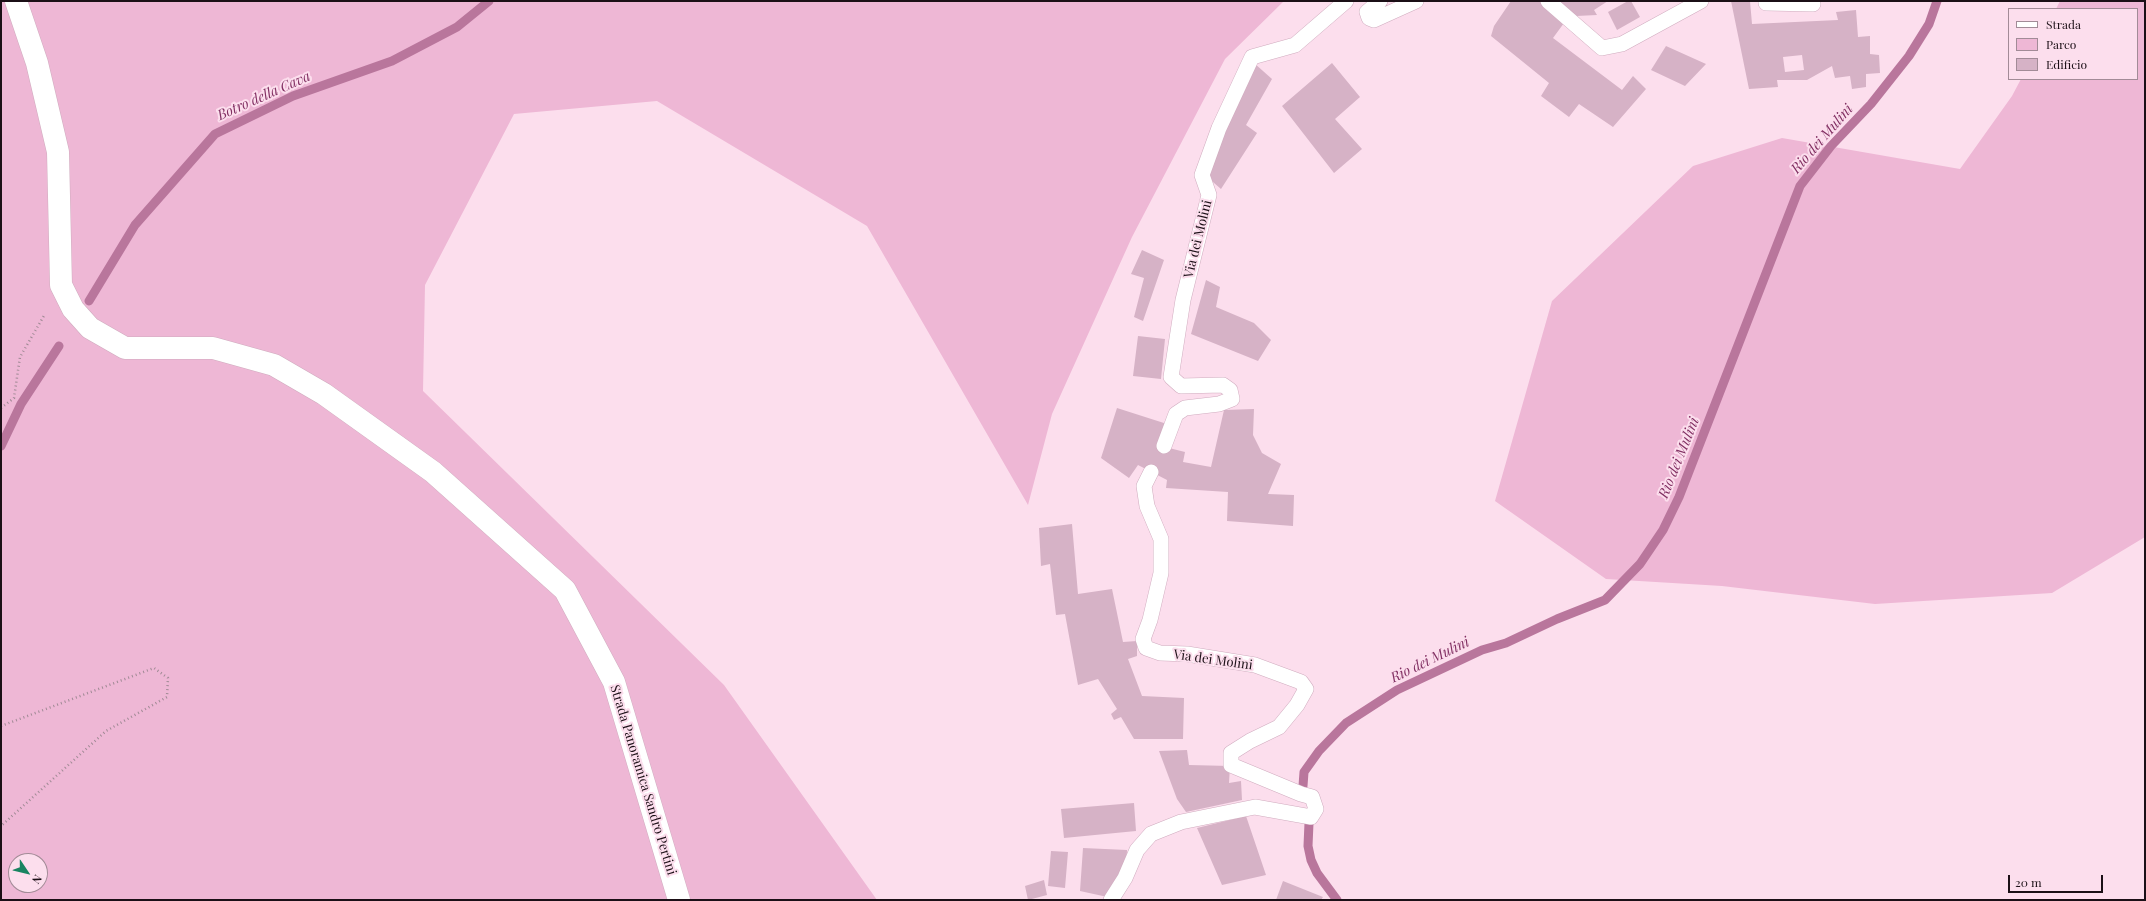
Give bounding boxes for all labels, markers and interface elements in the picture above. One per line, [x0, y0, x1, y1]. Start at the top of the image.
legend [2008, 8, 2138, 80]
text: Strada [2046, 16, 2081, 32]
text: Parco [2046, 36, 2076, 52]
text: Edificio [2046, 56, 2087, 72]
water label: Botro della Cava [215, 68, 313, 124]
water label: Rio dei Mulini [1788, 101, 1856, 177]
street label: Via dei Molini [1181, 198, 1215, 280]
water label: Rio dei Mulini [1655, 415, 1703, 501]
water label: Rio dei Mulini [1388, 634, 1472, 686]
street label: Via dei Molini [1172, 647, 1254, 673]
street label: Strada Panoramica Sandro Pertini [607, 683, 679, 877]
north arrow [8, 853, 48, 893]
scale bar [2010, 867, 2105, 893]
text: N [29, 872, 46, 887]
text: 20 m [2015, 874, 2042, 890]

